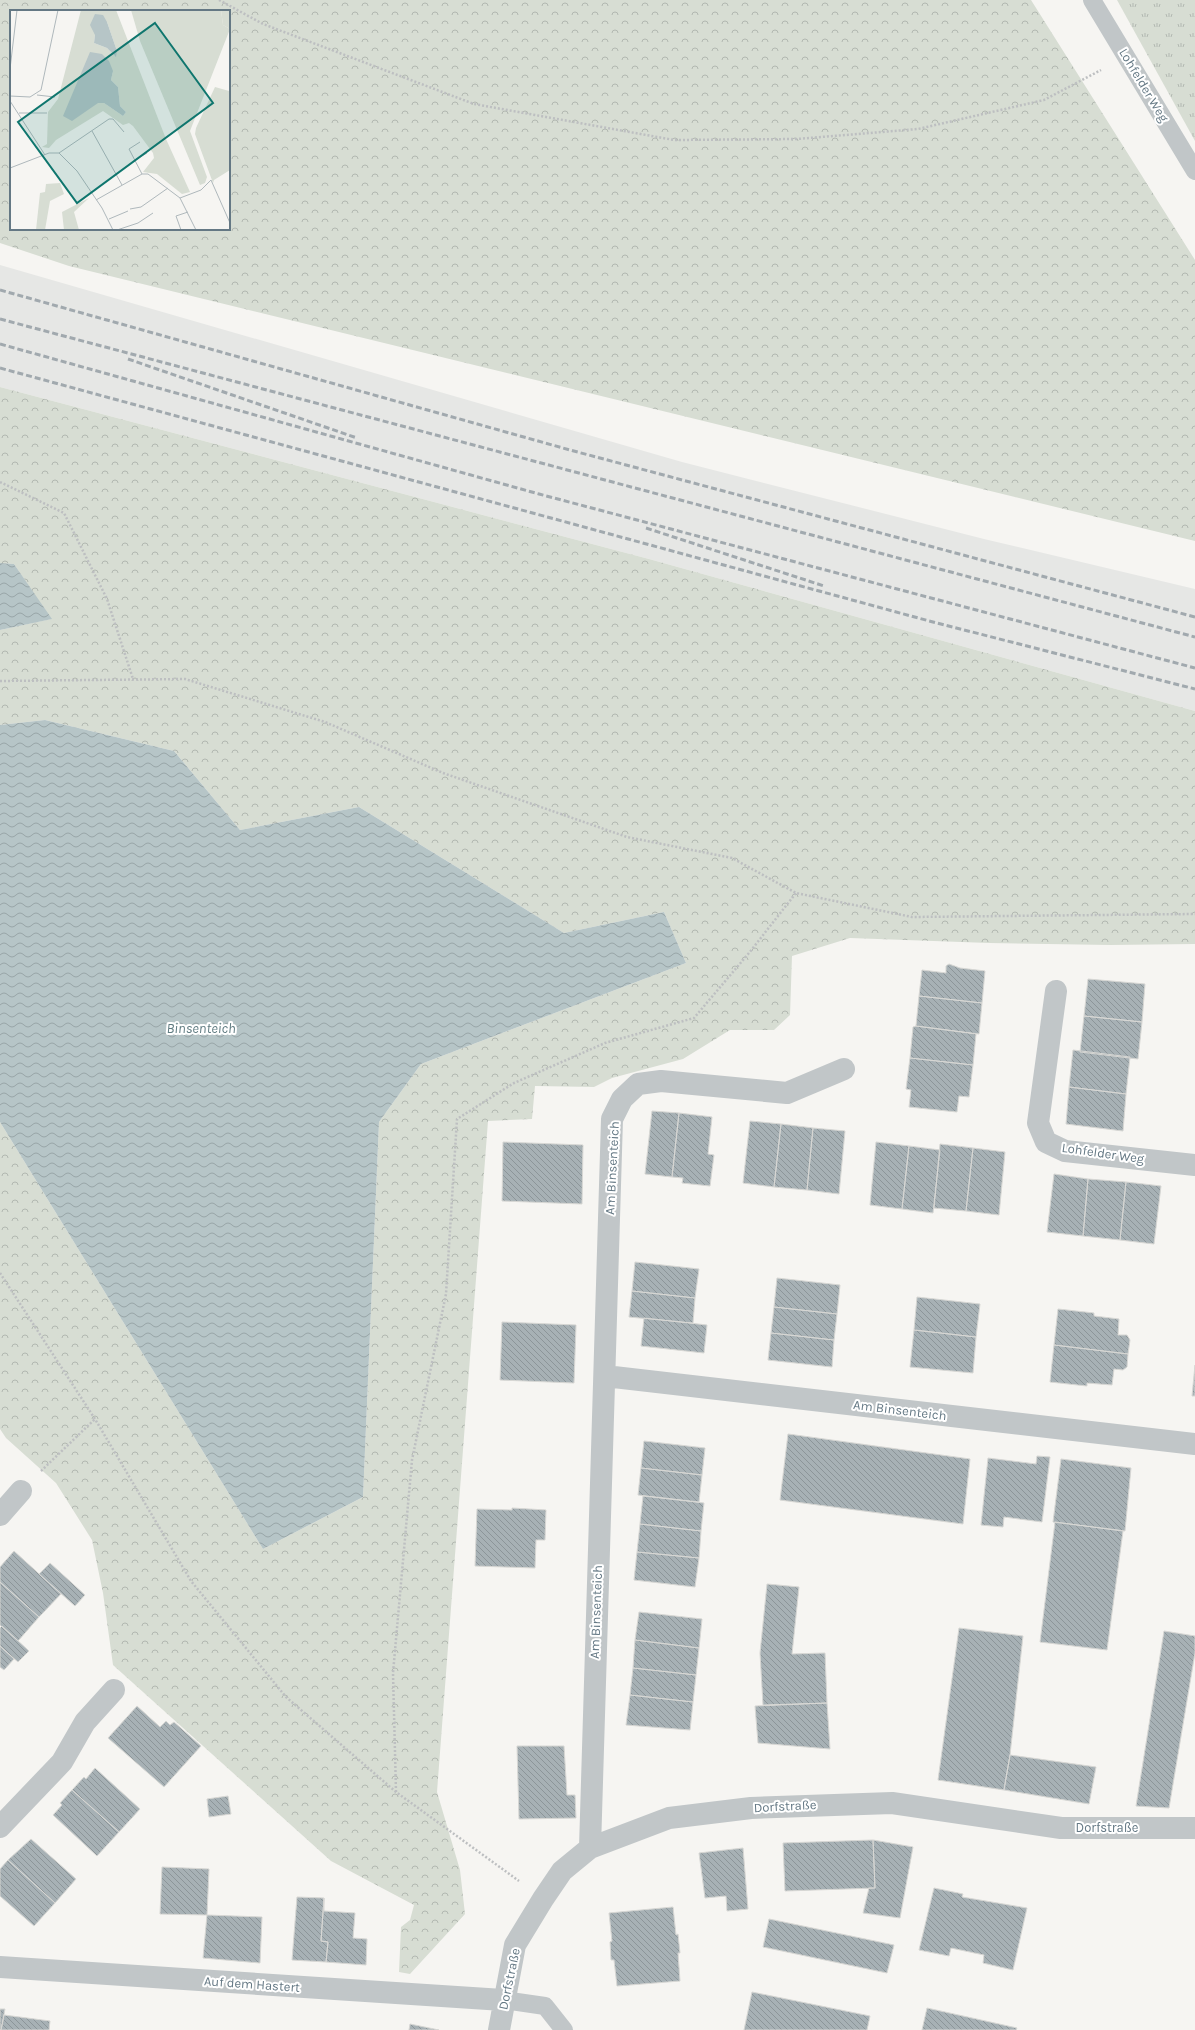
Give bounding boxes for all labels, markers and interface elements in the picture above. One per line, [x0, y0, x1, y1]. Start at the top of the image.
inset map [10, 10, 230, 230]
street label: Lohfelder Weg [1116, 45, 1172, 125]
water label: Binsenteich [167, 1020, 236, 1037]
street label: Am Binsenteich [602, 1121, 622, 1215]
street label: Lohfelder Weg [1061, 1140, 1146, 1166]
street label: Am Binsenteich [852, 1397, 948, 1423]
street label: Am Binsenteich [587, 1565, 605, 1659]
street label: Dorfstraße [753, 1797, 817, 1815]
street label: Dorfstraße [1076, 1820, 1139, 1835]
street label: Dorfstraße [495, 1946, 523, 2011]
street label: Auf dem Hastert [203, 1973, 301, 1995]

